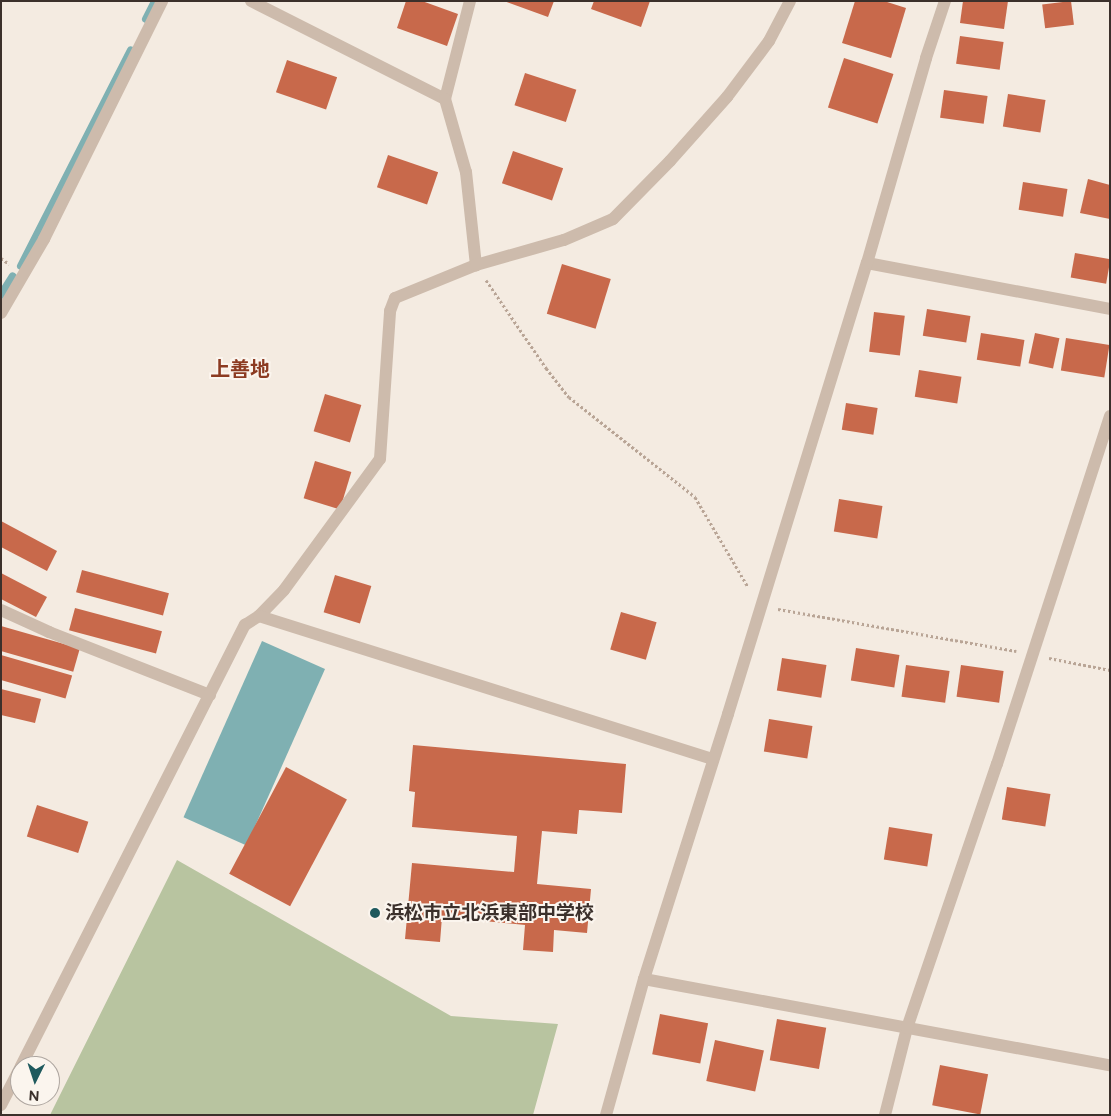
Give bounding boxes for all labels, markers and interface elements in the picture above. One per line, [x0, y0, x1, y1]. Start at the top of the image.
district label: 上善地 [210, 357, 270, 381]
place label: 浜松市立北浜東部中学校 [385, 902, 594, 924]
marker: 浜松市立北浜東部中学校 [369, 907, 381, 919]
north arrow [10, 1056, 60, 1106]
text: N [28, 1087, 40, 1104]

